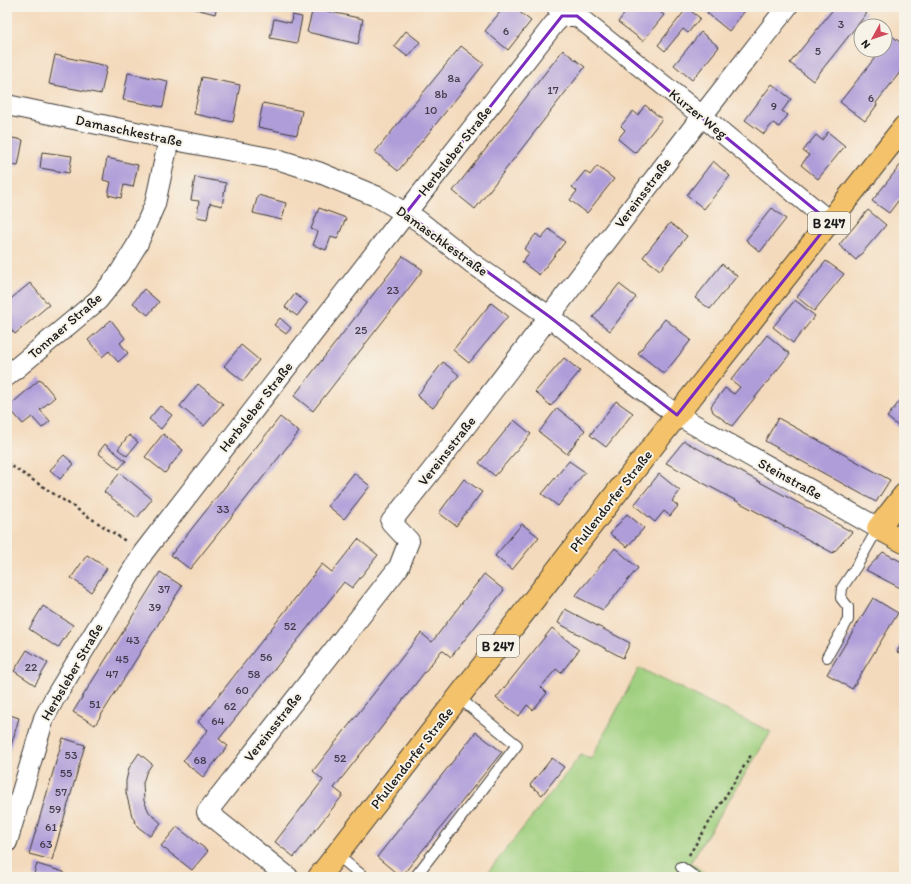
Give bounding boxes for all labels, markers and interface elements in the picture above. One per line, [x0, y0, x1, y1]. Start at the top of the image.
house number: 3 [838, 17, 845, 31]
north arrow [853, 18, 893, 58]
house number: 6 [503, 24, 509, 38]
text: N [858, 37, 873, 51]
house number: 5 [815, 44, 821, 58]
house number: 8a [448, 71, 461, 85]
house number: 17 [547, 83, 559, 97]
street label: Kurzer Weg [666, 85, 731, 143]
house number: 8b [435, 87, 447, 101]
house number: 6 [868, 91, 874, 105]
house number: 9 [771, 99, 777, 113]
street label: Herbsleber Straße [415, 102, 496, 199]
house number: 10 [425, 103, 437, 117]
street label: Damaschkestraße [74, 111, 184, 151]
street label: Vereinsstraße [611, 154, 675, 231]
street label: Damaschkestraße [393, 202, 491, 280]
road number: B 247 [808, 212, 850, 234]
house number: 23 [387, 283, 400, 297]
street label: Tonnaer Straße [25, 289, 106, 363]
house number: 25 [355, 323, 367, 337]
street label: Herbsleber Straße [216, 358, 297, 455]
street label: Vereinsstraße [415, 413, 480, 489]
street label: Pfullendorfer Straße [566, 446, 656, 555]
street label: Steinstraße [755, 455, 825, 504]
house number: 33 [216, 502, 230, 516]
house number: 37 [158, 582, 170, 596]
house number: 39 [149, 600, 161, 614]
house number: 52 [284, 619, 297, 633]
street label: Herbsleber Straße [37, 620, 107, 724]
house number: 43 [126, 633, 140, 647]
road number: B 247 [477, 635, 519, 657]
house number: 56 [260, 650, 272, 664]
house number: 45 [115, 652, 129, 666]
house number: 22 [25, 660, 38, 674]
house number: 47 [105, 667, 119, 681]
house number: 58 [248, 667, 261, 681]
house number: 60 [235, 683, 249, 697]
street label: Vereinsstraße [241, 689, 306, 765]
house number: 51 [89, 697, 101, 711]
house number: 62 [224, 699, 237, 713]
street label: Pfullendorfer Straße [367, 703, 457, 812]
house number: 64 [211, 714, 225, 728]
house number: 53 [65, 748, 78, 762]
house number: 52 [334, 751, 347, 765]
house number: 68 [194, 753, 207, 767]
house number: 55 [60, 766, 72, 780]
house number: 57 [55, 785, 67, 799]
house number: 59 [49, 802, 61, 816]
house number: 61 [45, 820, 57, 834]
house number: 63 [40, 837, 53, 851]

